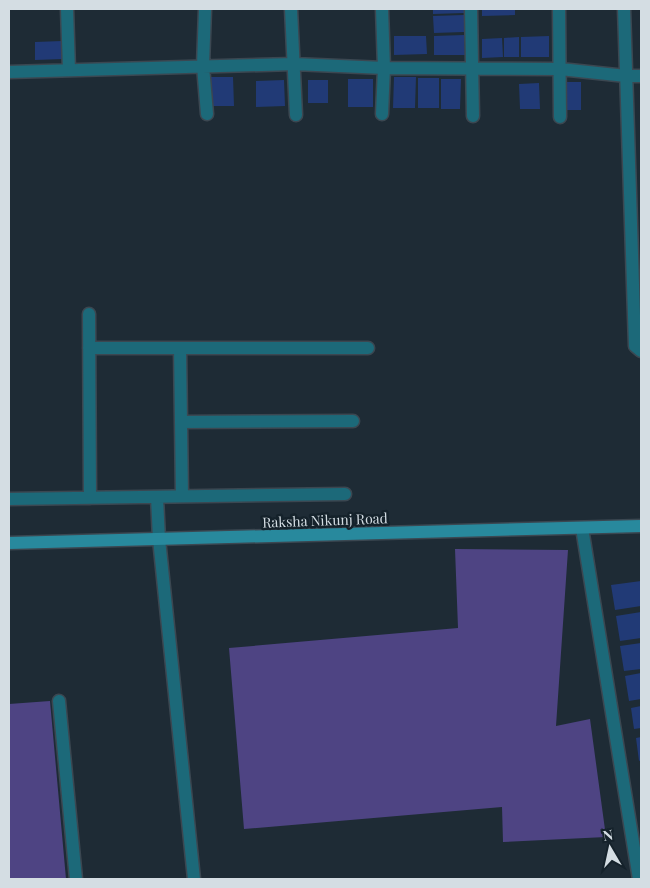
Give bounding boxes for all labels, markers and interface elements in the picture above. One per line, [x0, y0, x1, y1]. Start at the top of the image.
street label: Raksha Nikunj Road [262, 508, 388, 532]
north arrow [585, 823, 635, 873]
text: N [601, 824, 614, 845]

